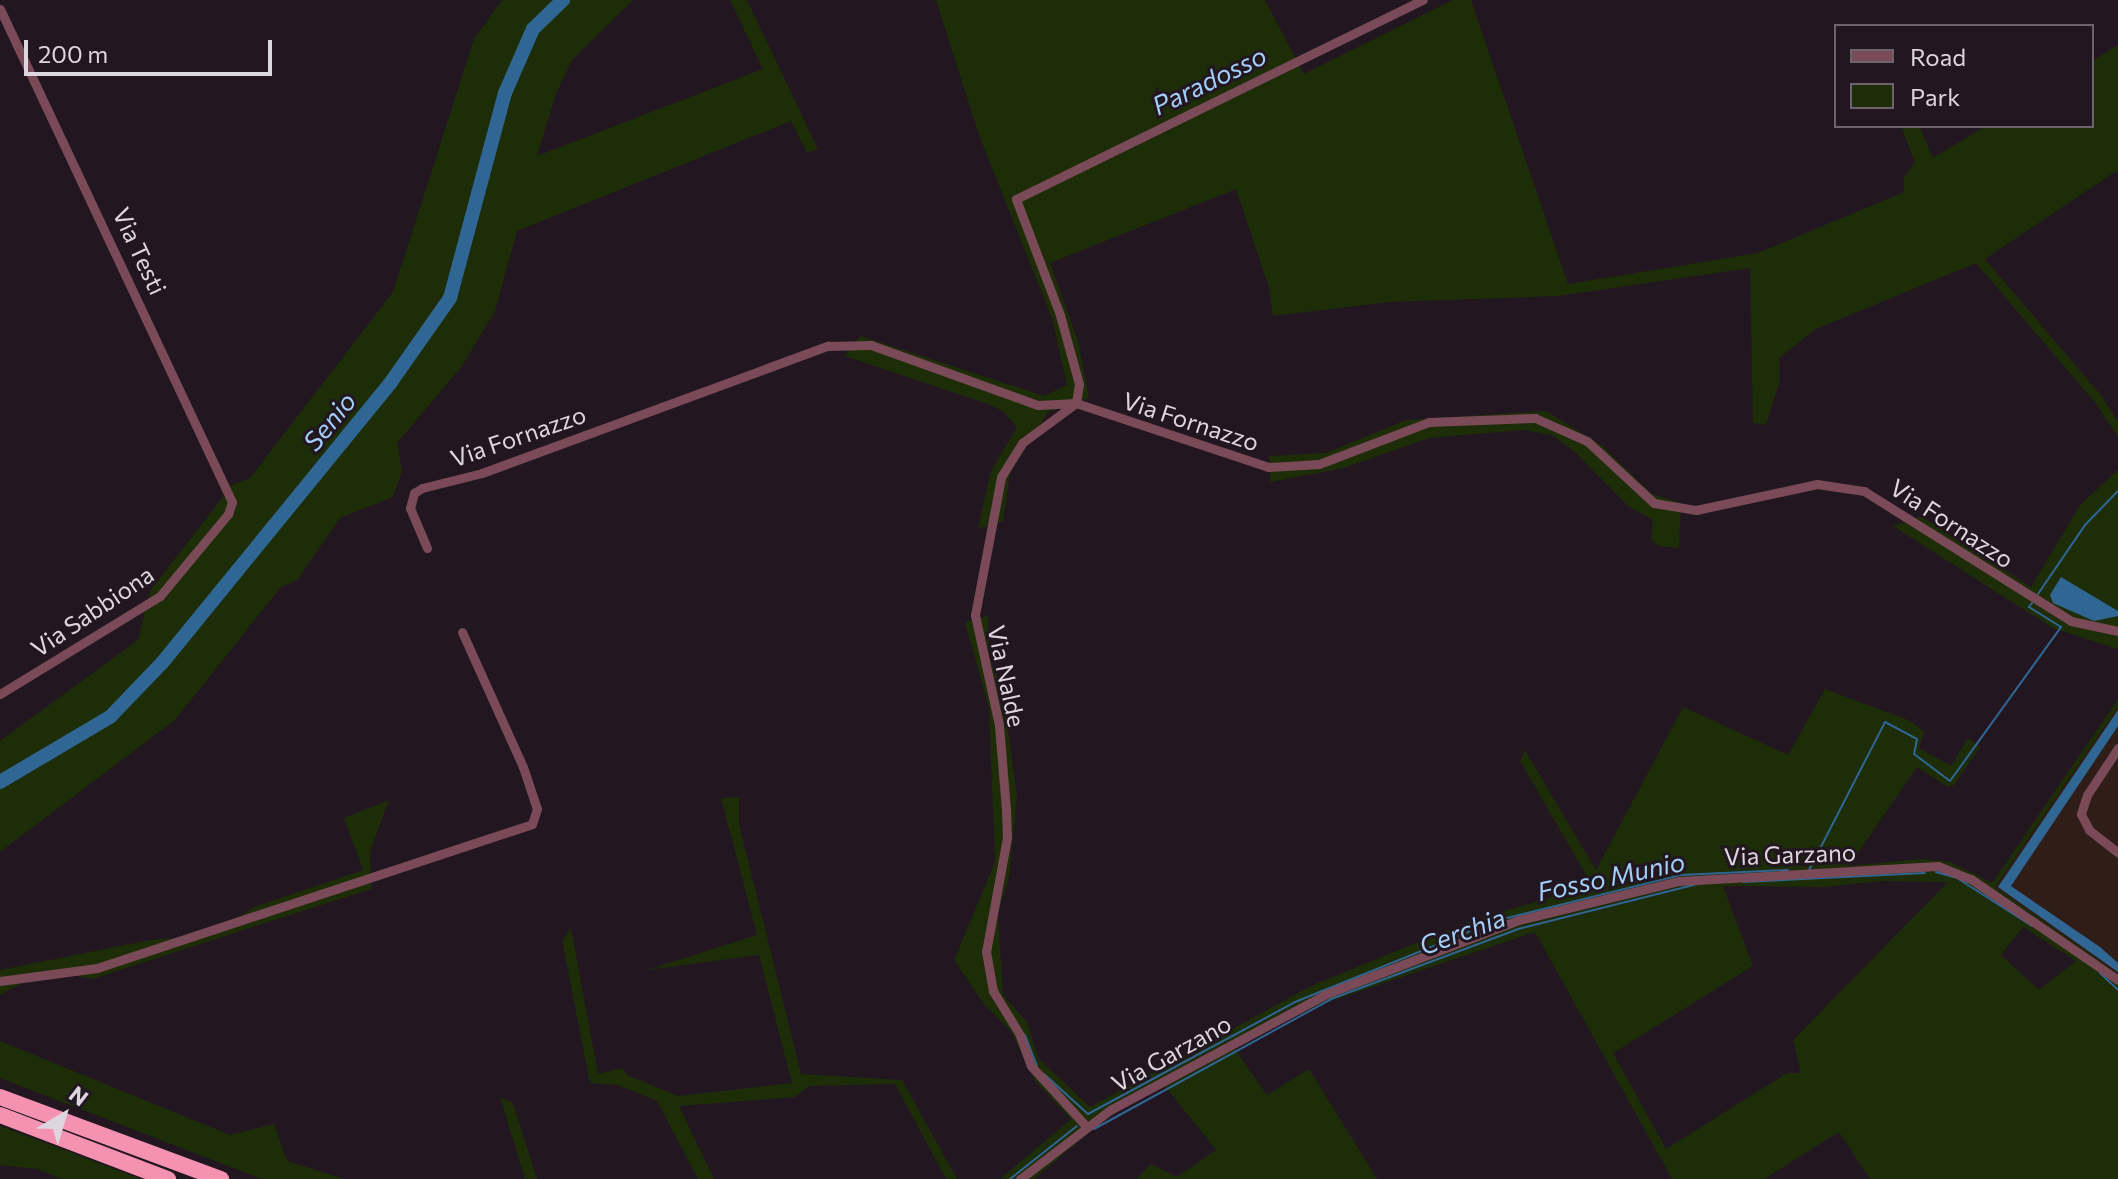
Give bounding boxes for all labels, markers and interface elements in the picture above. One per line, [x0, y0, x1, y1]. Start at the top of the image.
scale bar [28, 24, 276, 74]
legend [1834, 24, 2094, 128]
text: 200 m [38, 39, 108, 68]
water label: Paradosso [1147, 39, 1271, 121]
text: Road [1910, 42, 1966, 71]
text: Park [1910, 82, 1960, 111]
street label: Via Testi [107, 203, 173, 299]
street label: Via Fornazzo [1119, 385, 1263, 457]
water label: Senio [296, 386, 362, 456]
street label: Via Fornazzo [446, 399, 590, 473]
street label: Via Fornazzo [1885, 472, 2019, 574]
street label: Via Sabbiona [25, 559, 159, 663]
street label: Via Nalde [982, 623, 1032, 729]
street label: Via Garzano [1723, 837, 1857, 871]
water label: Fosso Munio [1534, 845, 1688, 907]
water label: Cerchia [1415, 901, 1509, 961]
street label: Via Garzano [1106, 1008, 1236, 1098]
north arrow [24, 1075, 104, 1155]
text: N [64, 1080, 94, 1111]

